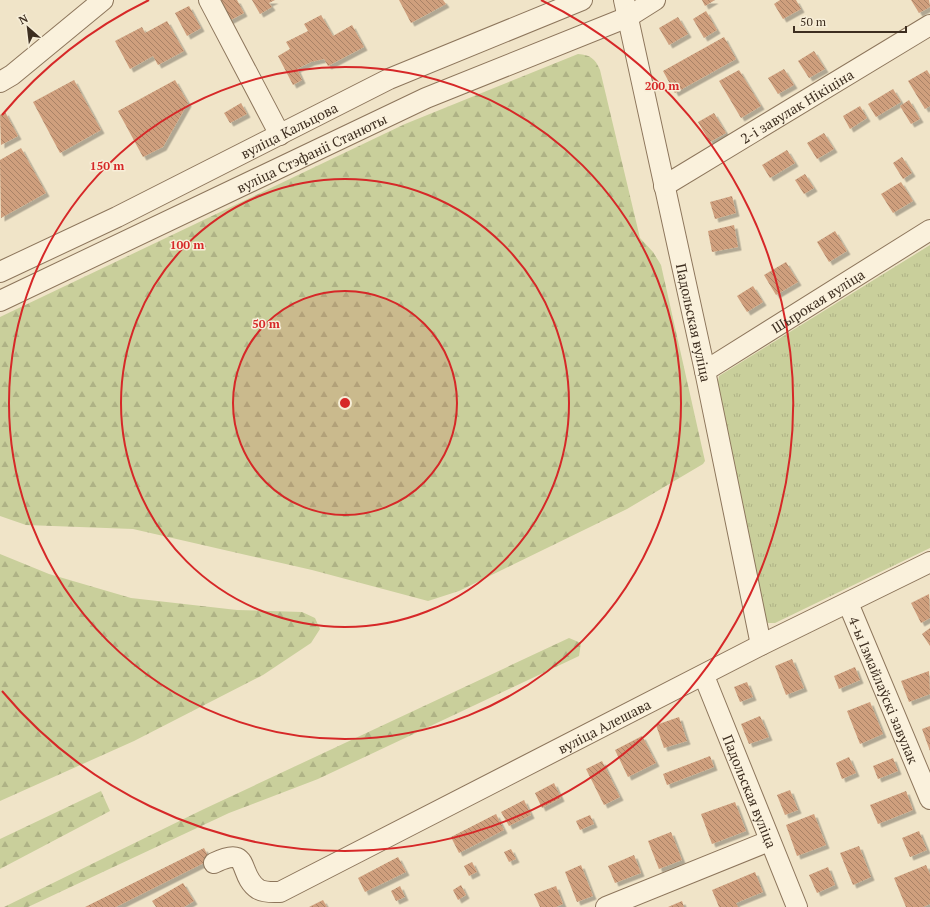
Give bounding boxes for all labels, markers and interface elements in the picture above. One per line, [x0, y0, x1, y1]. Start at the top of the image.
north arrow [8, 8, 48, 48]
scale bar [794, 8, 906, 34]
text: N [16, 11, 31, 27]
text: 50 m [800, 14, 827, 29]
street label: 2-і завулак Нікіціна [736, 64, 857, 147]
text: 200 m [645, 78, 679, 93]
street label: вуліца Кальцова [237, 97, 341, 162]
street label: вуліца Стэфаніі Станюты [233, 109, 390, 197]
text: 150 m [90, 158, 124, 173]
text: 100 m [170, 237, 204, 252]
street label: Падольская вуліца [672, 261, 716, 383]
street label: Шырокая вуліца [768, 264, 868, 337]
text: 50 m [252, 316, 280, 331]
centre of rings [338, 396, 352, 410]
street label: 4-ы Ізмайлаўскі завулак [845, 613, 924, 767]
street label: вуліца Алешава [554, 694, 654, 757]
street label: Падольская вуліца [719, 731, 782, 851]

